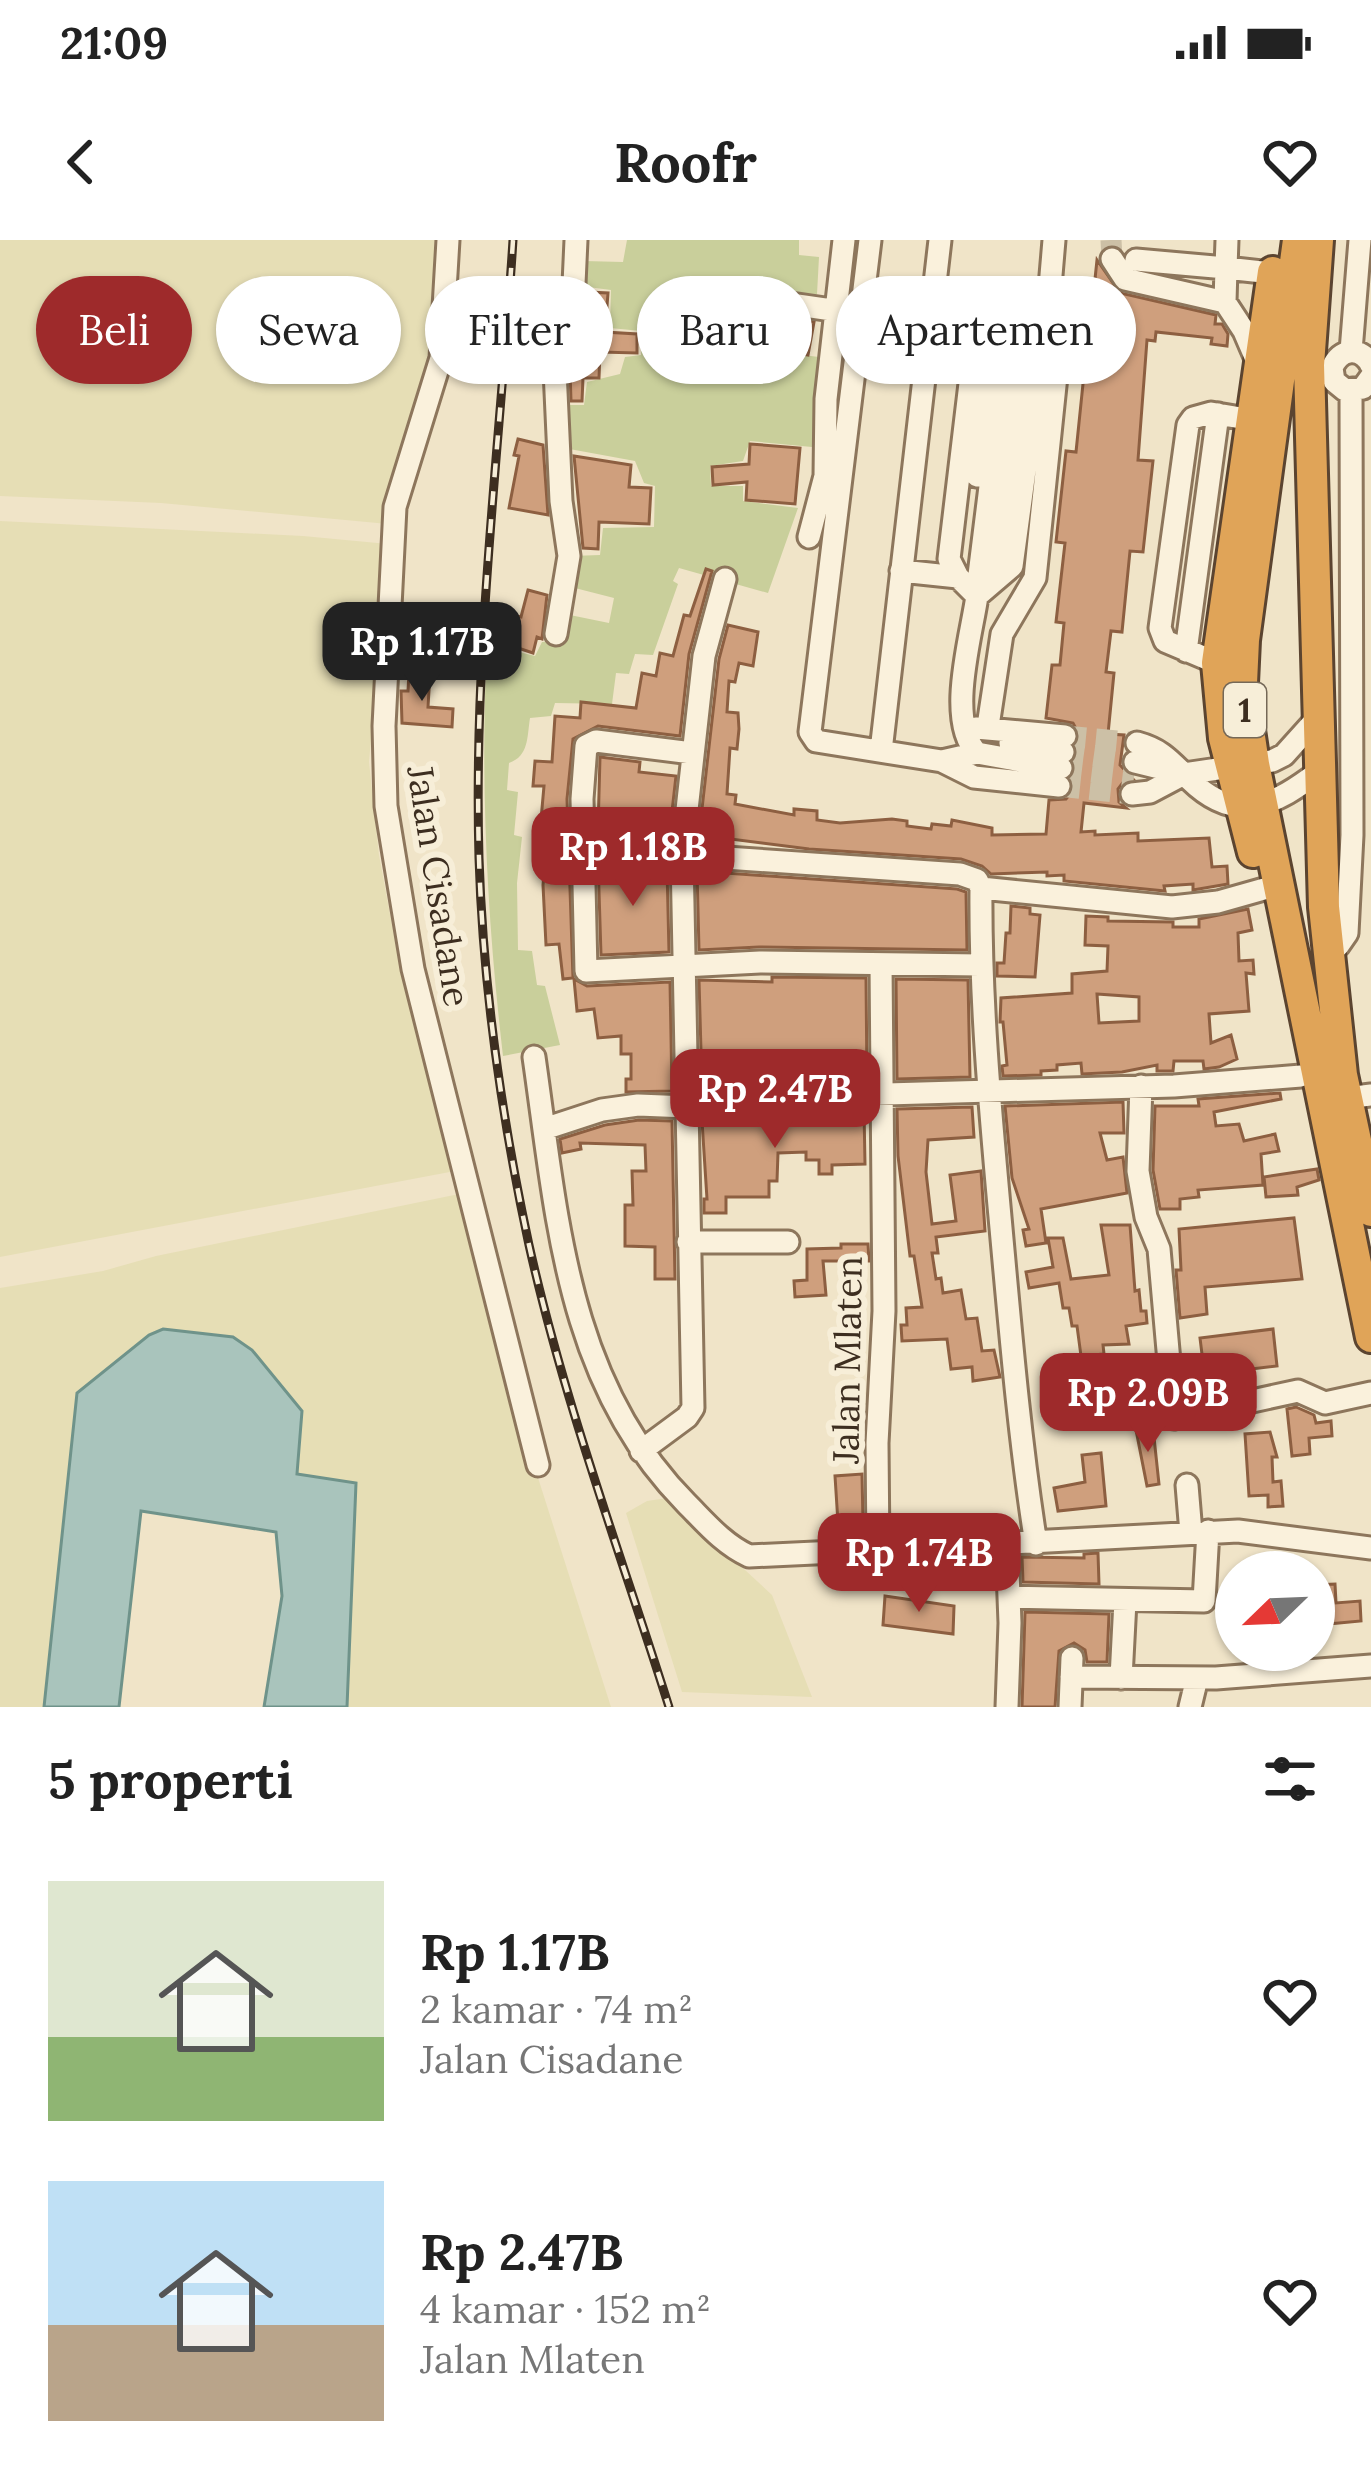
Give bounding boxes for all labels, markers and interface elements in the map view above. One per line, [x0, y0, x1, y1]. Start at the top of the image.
text: 21:09 [60, 14, 168, 71]
text: Roofr [614, 128, 757, 197]
icon: back [48, 129, 114, 195]
icon: heart [1257, 129, 1323, 195]
chip: Beli [36, 276, 192, 384]
chip: Sewa [216, 276, 401, 384]
chip: Filter [425, 276, 613, 384]
chip: Baru [637, 276, 812, 384]
chip: Apartemen [836, 276, 1136, 384]
pin: Rp 1.17B [298, 602, 546, 704]
text: Rp 1.17B [349, 616, 495, 666]
road number: 1 [1224, 683, 1266, 737]
street label: Jalan Cisadane [397, 761, 481, 1010]
pin: Rp 1.18B [509, 807, 757, 909]
text: Rp 1.18B [558, 821, 708, 871]
pin: Rp 2.47B [651, 1049, 899, 1151]
text: Rp 2.47B [697, 1063, 853, 1113]
street label: Jalan Mlaten [822, 1256, 872, 1465]
pin: Rp 2.09B [1024, 1353, 1272, 1455]
text: Rp 2.09B [1067, 1367, 1229, 1417]
pin: Rp 1.74B [795, 1513, 1043, 1615]
text: Rp 1.74B [845, 1527, 993, 1577]
north arrow [1215, 1551, 1335, 1671]
map controls [1215, 1551, 1335, 1671]
icon: filters [1257, 1746, 1323, 1812]
text: 5 properti [48, 1747, 293, 1812]
text: Rp 1.17B [420, 1919, 610, 1984]
icon: home [144, 1929, 288, 2073]
icon: heart [1257, 1968, 1323, 2034]
text: 2 kamar · 74 m² [420, 1984, 693, 2034]
text: Jalan Cisadane [420, 2034, 683, 2084]
text: Rp 2.47B [420, 2219, 623, 2284]
icon: home [144, 2229, 288, 2373]
icon: heart [1257, 2268, 1323, 2334]
text: 4 kamar · 152 m² [420, 2284, 711, 2334]
text: Jalan Mlaten [420, 2334, 645, 2384]

